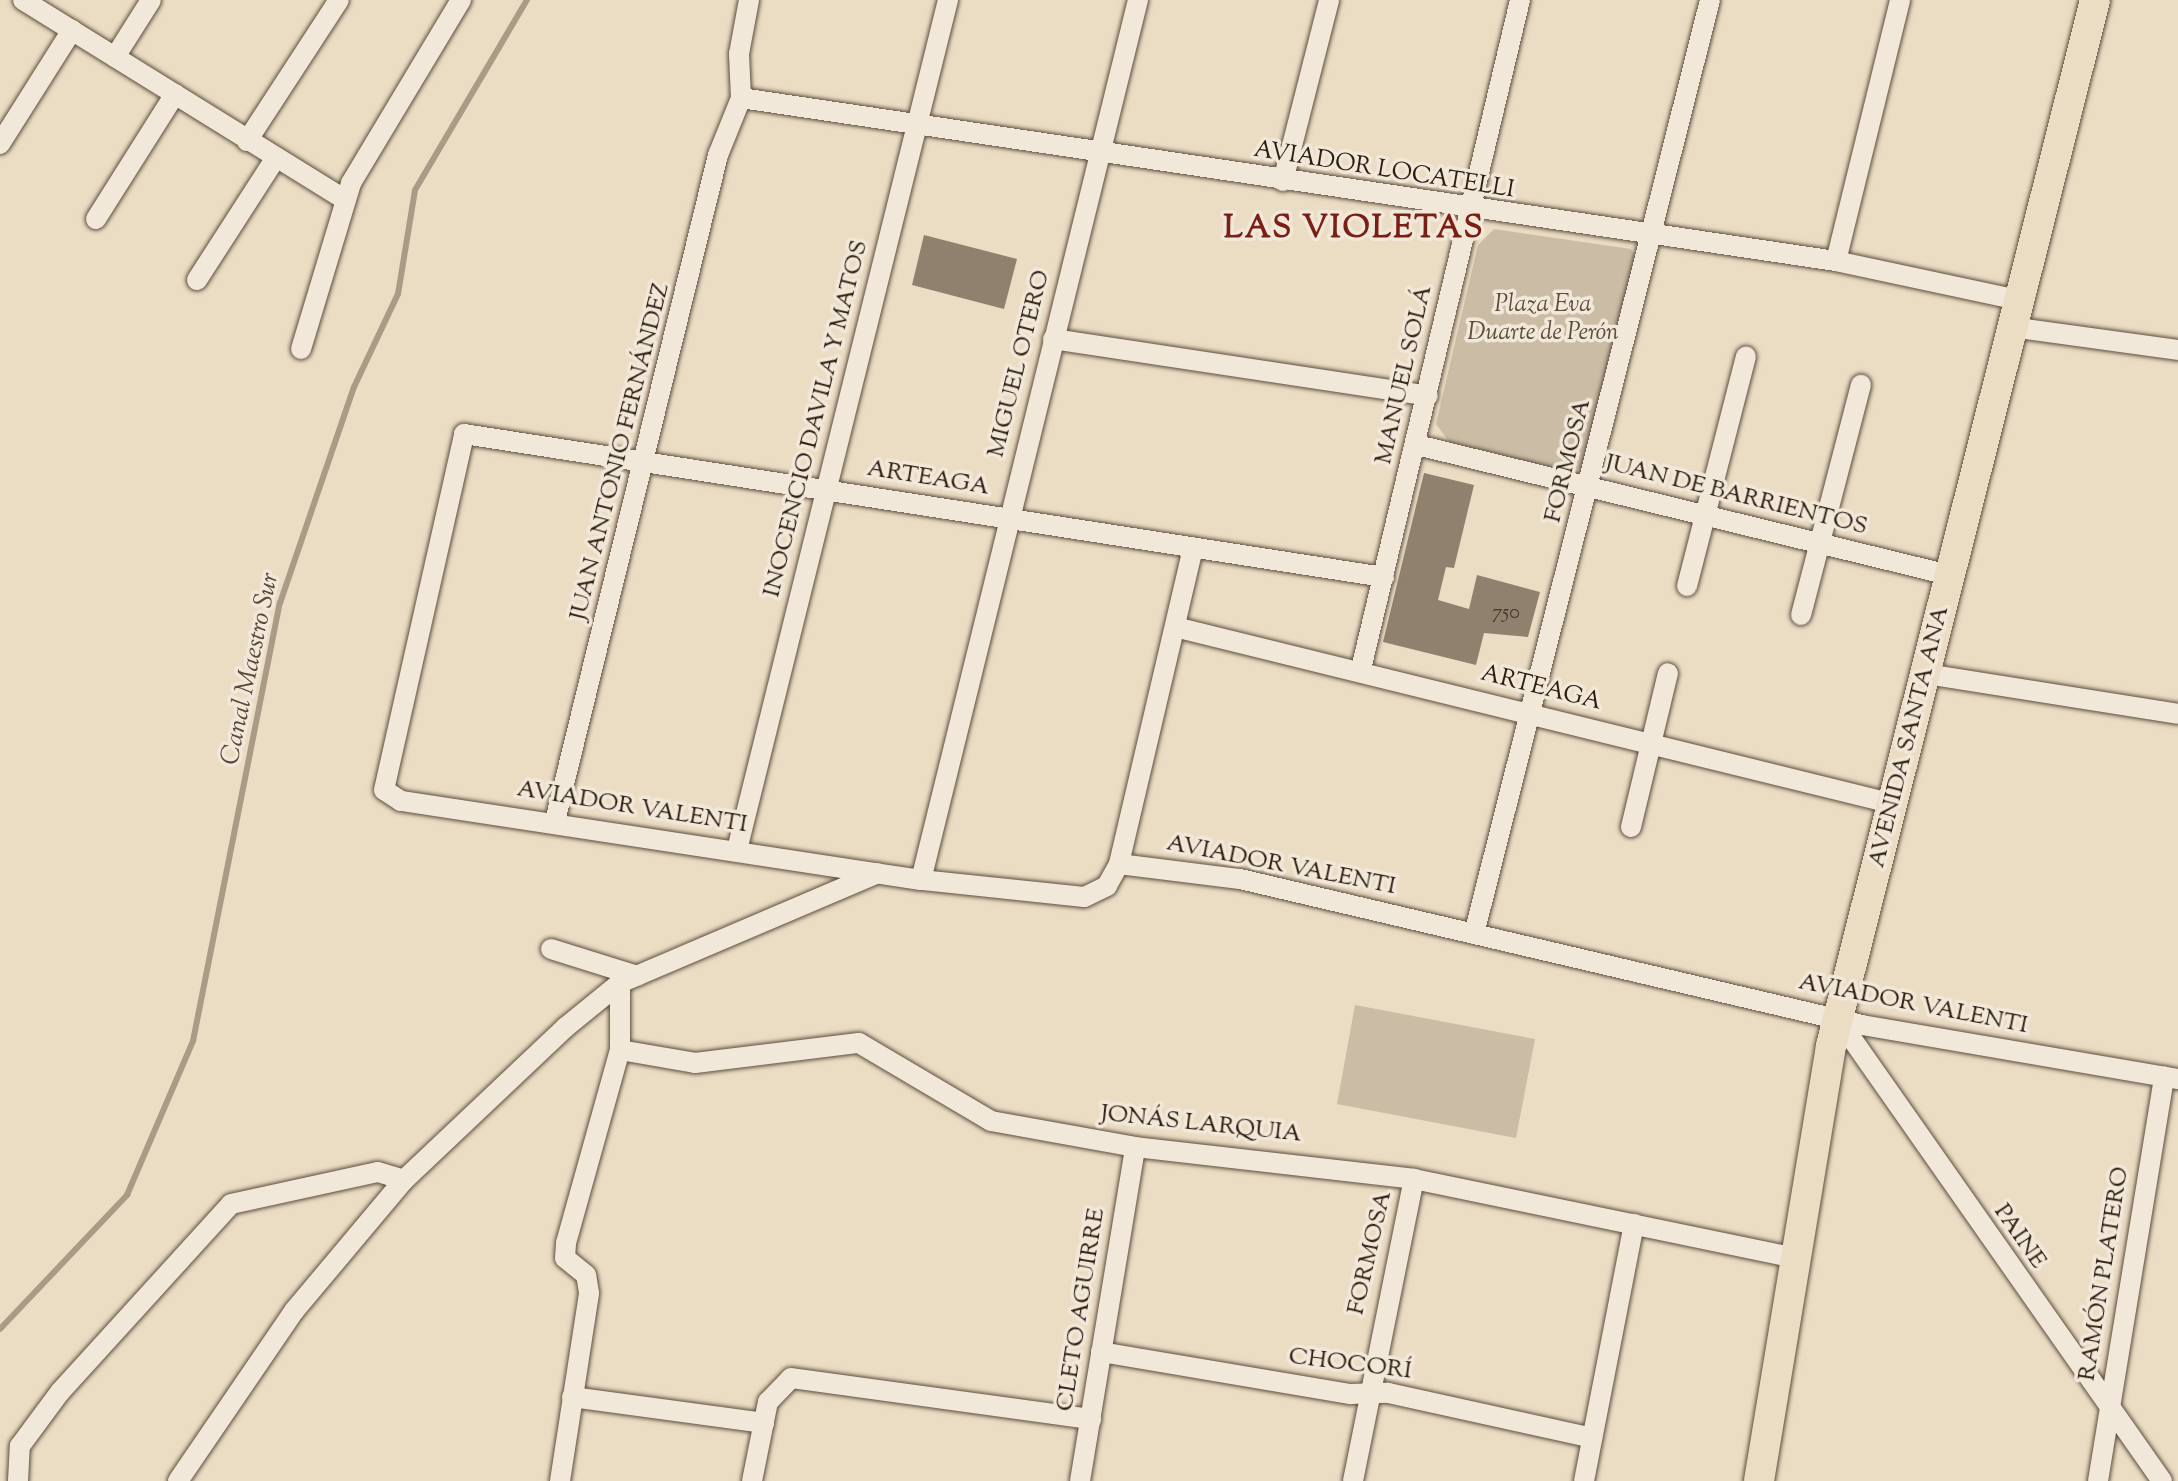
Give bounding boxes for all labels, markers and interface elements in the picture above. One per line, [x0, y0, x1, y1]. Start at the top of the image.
street label: AVIADOR LOCATELLI [1252, 136, 1516, 206]
district label: LAS VIOLETAS [1223, 210, 1485, 248]
street label: INOCENCIO DAVILA Y MATOS [759, 238, 875, 600]
street label: MIGUEL OTERO [983, 267, 1057, 461]
street label: JUAN ANTONIO FERNÁNDEZ [565, 280, 677, 624]
street label: MANUEL SOLÁ [1370, 283, 1440, 467]
park label: Plaza Eva Duarte de Perón [1467, 292, 1619, 348]
street label: FORMOSA [1540, 396, 1598, 526]
street label: JUAN DE BARRIENTOS [1602, 449, 1870, 543]
street label: ARTEAGA [865, 455, 991, 503]
water label: Canal Maestro Sur [215, 570, 287, 768]
house number: 750 [1492, 601, 1520, 625]
street label: AVENIDA SANTA ANA [1864, 603, 1956, 871]
street label: ARTEAGA [1478, 660, 1604, 718]
street label: AVIADOR VALENTI [515, 776, 749, 840]
street label: AVIADOR VALENTI [1164, 830, 1398, 902]
street label: AVIADOR VALENTI [1796, 969, 2030, 1041]
street label: JONÁS LARQUIA [1099, 1100, 1303, 1150]
street label: RAMÓN PLATERO [2074, 1165, 2136, 1383]
street label: FORMOSA [1343, 1188, 1399, 1318]
street label: PAINE [1986, 1199, 2052, 1275]
street label: CLETO AGUIRRE [1052, 1206, 1112, 1414]
street label: CHOCORÍ [1287, 1343, 1413, 1387]

